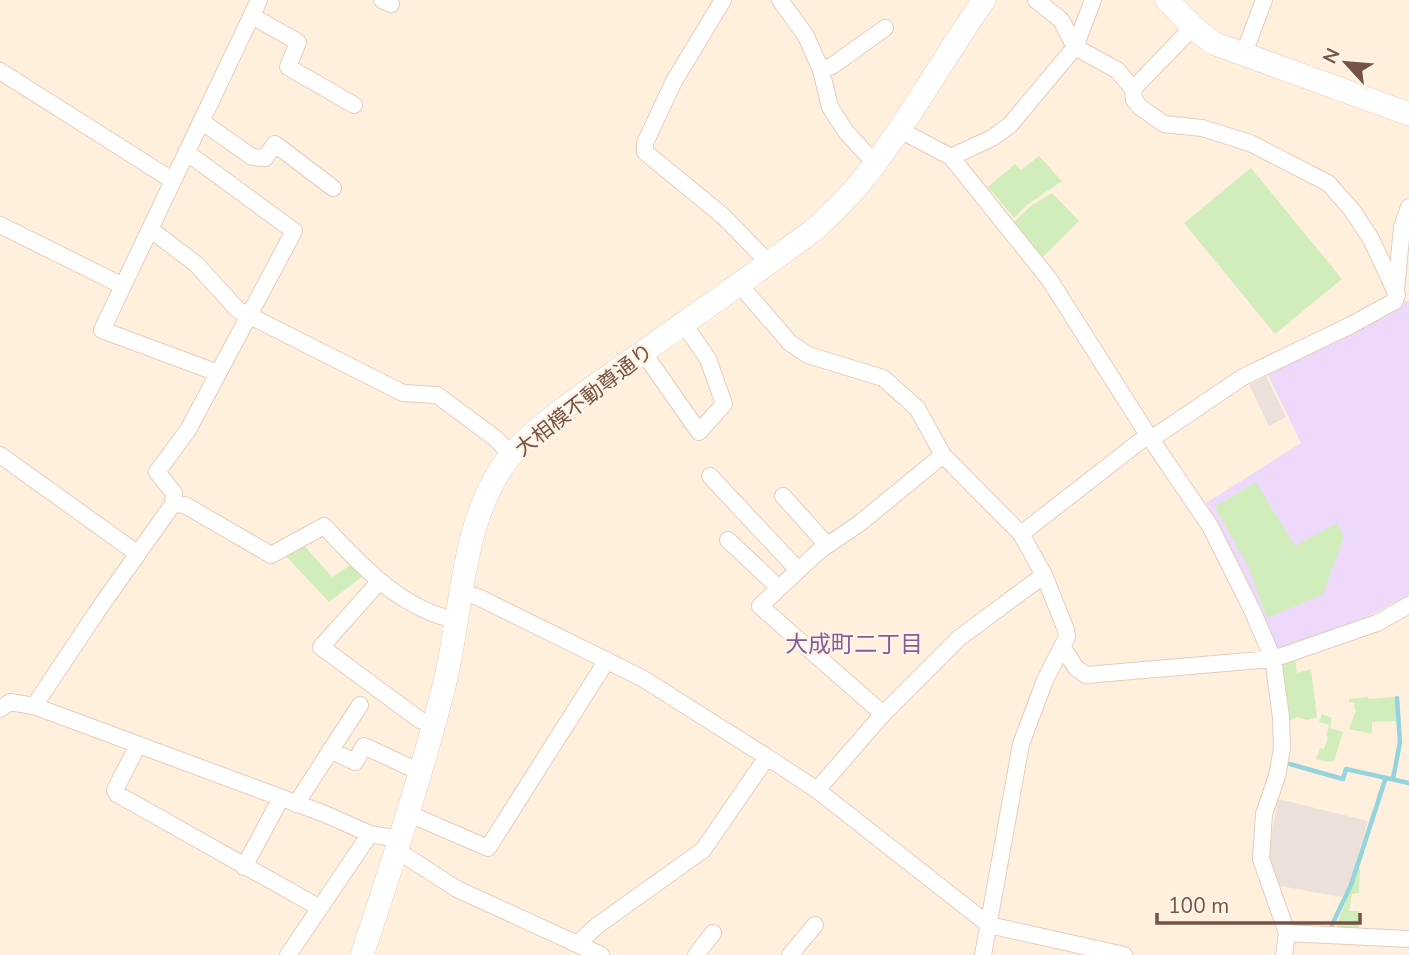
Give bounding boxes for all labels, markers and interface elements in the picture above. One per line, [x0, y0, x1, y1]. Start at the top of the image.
north arrow [1311, 28, 1381, 98]
text: N [1317, 44, 1346, 68]
street label: 大相模不動尊通り [509, 337, 659, 463]
district label: 大成町二丁目 [785, 629, 923, 660]
scale bar [1157, 881, 1360, 925]
text: 100 m [1168, 892, 1229, 920]

